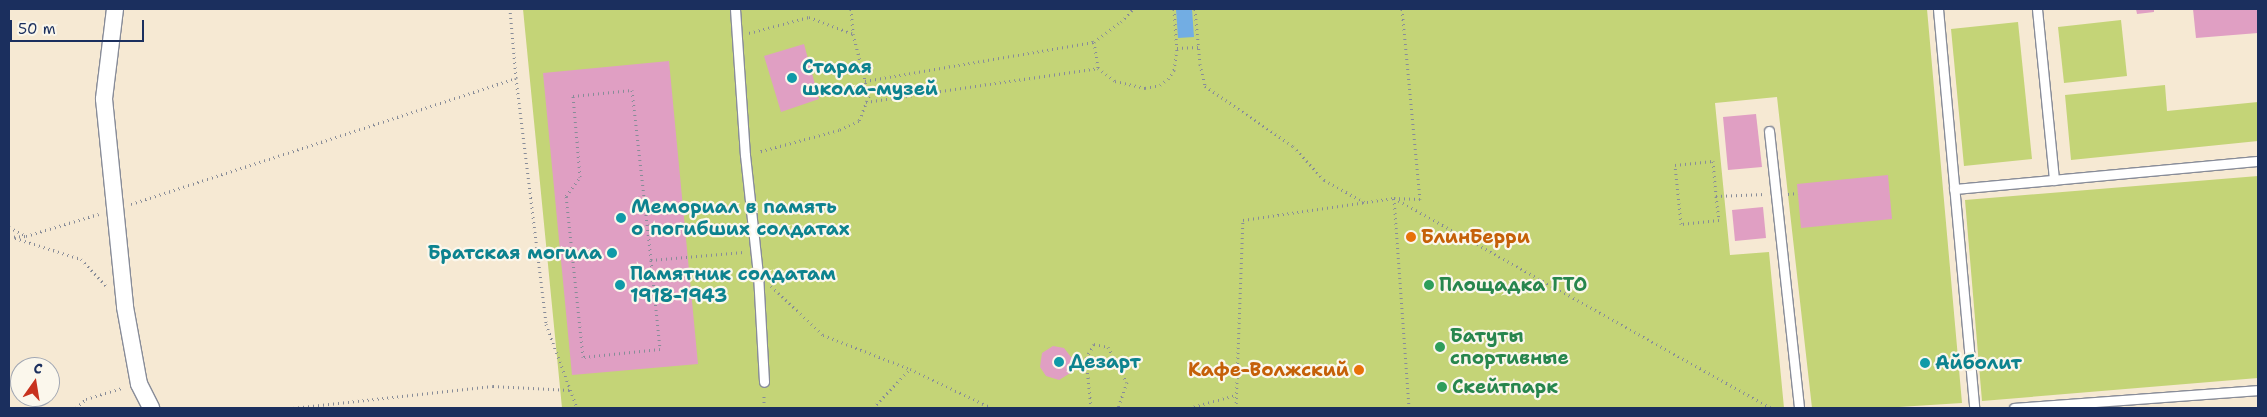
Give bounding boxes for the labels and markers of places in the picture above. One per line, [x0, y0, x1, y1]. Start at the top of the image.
place label: Старая школа-музей [802, 56, 938, 100]
marker: Старая школа-музей [786, 72, 798, 84]
place label: Мемориал в память о погибших солдатах [631, 196, 850, 240]
marker: Мемориал в память о погибших солдатах [615, 212, 627, 224]
place label: БлинБерри [1421, 226, 1530, 248]
marker: БлинБерри [1405, 231, 1417, 243]
place label: Братская могила [428, 242, 602, 264]
marker: Братская могила [606, 247, 618, 259]
place label: Памятник солдатам 1918-1943 [630, 263, 836, 307]
place label: Площадка ГТО [1439, 274, 1587, 296]
marker: Памятник солдатам 1918-1943 [614, 279, 626, 291]
marker: Площадка ГТО [1423, 279, 1435, 291]
place label: Батуты спортивные [1450, 325, 1569, 369]
marker: Батуты спортивные [1434, 341, 1446, 353]
place label: Дезарт [1069, 351, 1141, 373]
place label: Айболит [1935, 352, 2022, 374]
marker: Дезарт [1053, 356, 1065, 368]
marker: Айболит [1919, 357, 1931, 369]
place label: Кафе-Волжский [1188, 359, 1349, 381]
marker: Кафе-Волжский [1353, 364, 1365, 376]
place label: Скейтпарк [1452, 376, 1558, 398]
marker: Скейтпарк [1436, 381, 1448, 393]

